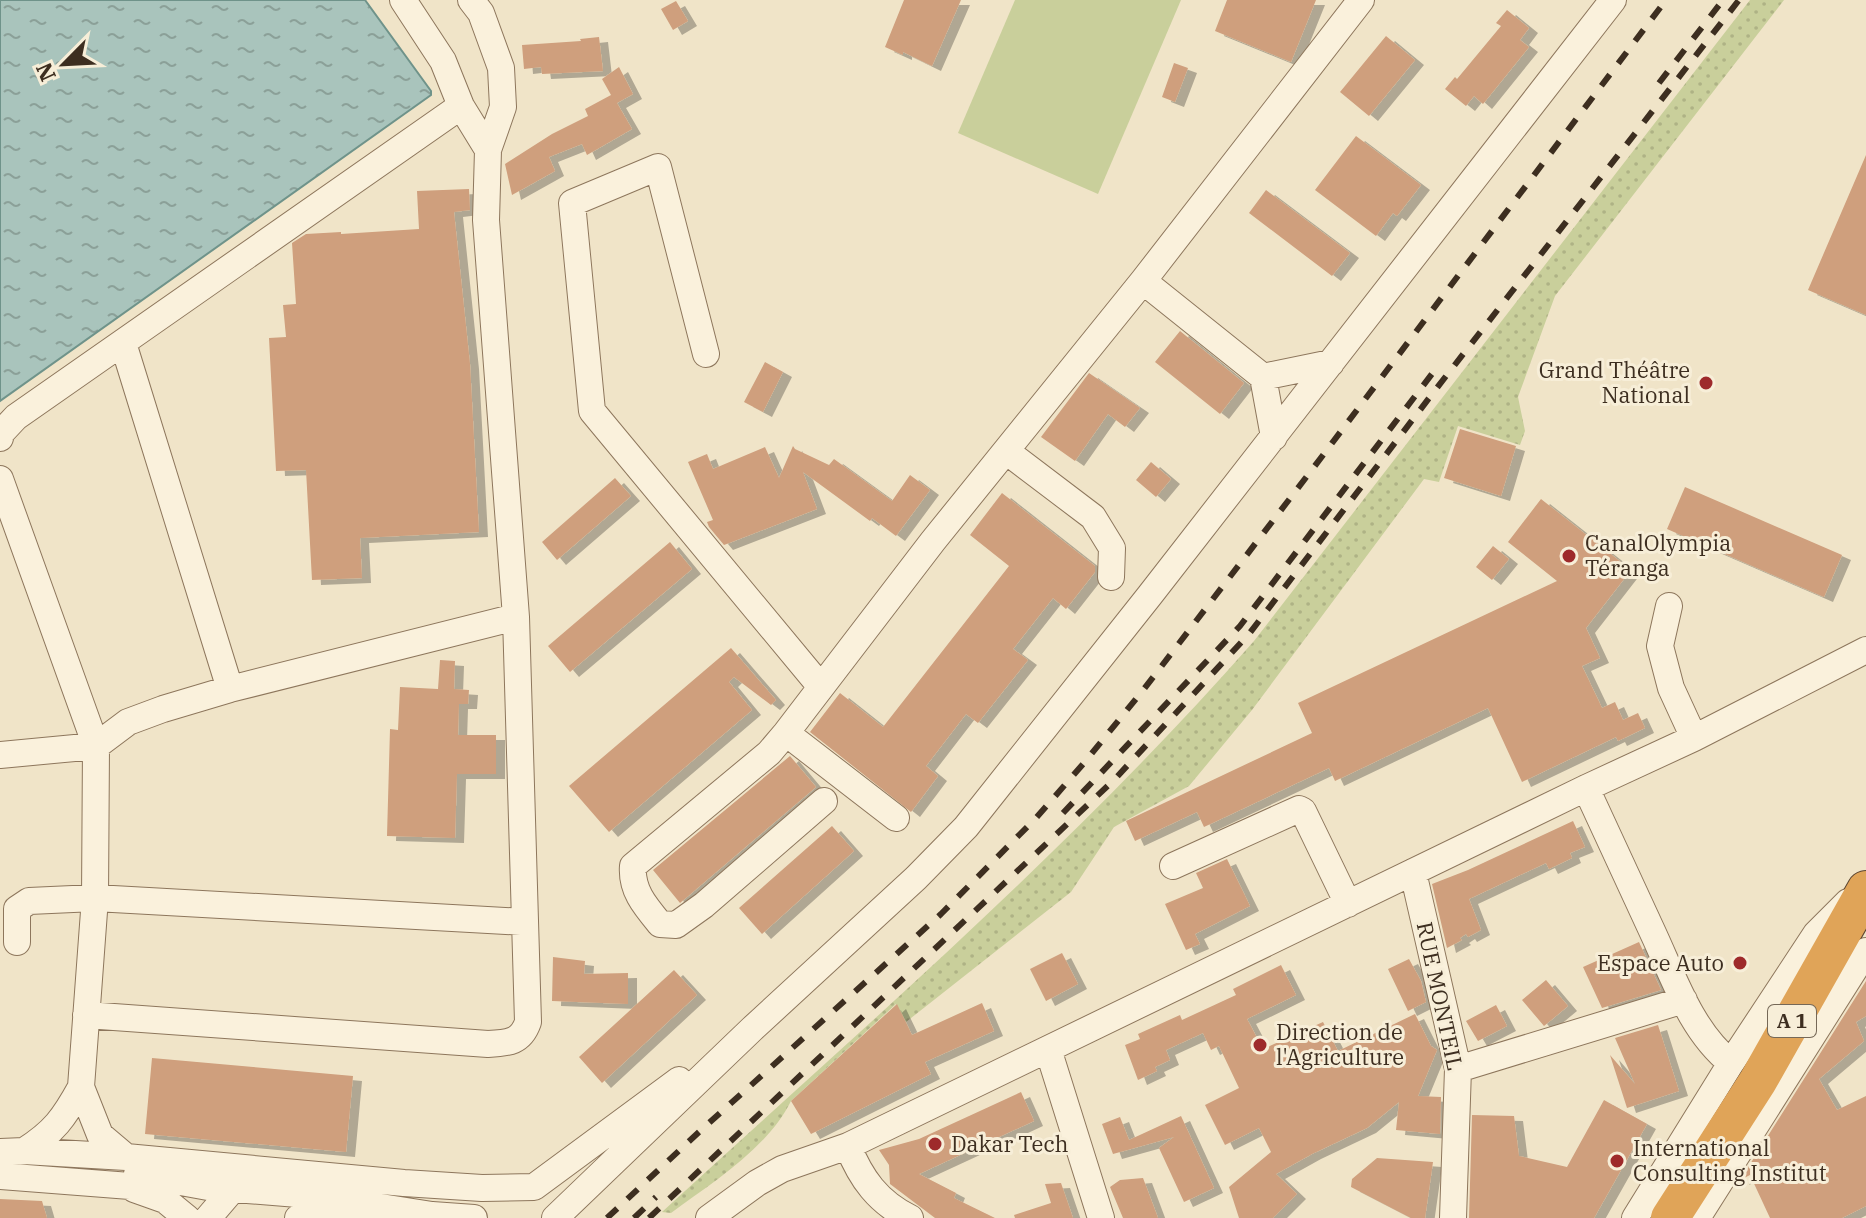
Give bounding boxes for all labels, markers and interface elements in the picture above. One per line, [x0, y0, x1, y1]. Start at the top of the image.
north arrow [24, 24, 104, 104]
text: N [28, 58, 62, 86]
place label: Grand Théâtre National [1539, 355, 1690, 409]
marker: Grand Théâtre National [1697, 374, 1715, 392]
place label: CanalOlympia Téranga [1585, 528, 1731, 582]
marker: CanalOlympia Téranga [1560, 547, 1578, 565]
street label: RUE MONTEIL [1411, 919, 1470, 1073]
place label: Espace Auto [1597, 948, 1724, 977]
marker: Espace Auto [1731, 954, 1749, 972]
road number: A 1 [1768, 1005, 1816, 1037]
place label: Direction de l'Agriculture [1276, 1017, 1404, 1071]
marker: Direction de l'Agriculture [1251, 1036, 1269, 1054]
place label: Dakar Tech [951, 1129, 1068, 1158]
place label: International Consulting Institut [1633, 1133, 1827, 1187]
marker: Dakar Tech [926, 1135, 944, 1153]
marker: International Consulting Institut [1608, 1152, 1626, 1170]

